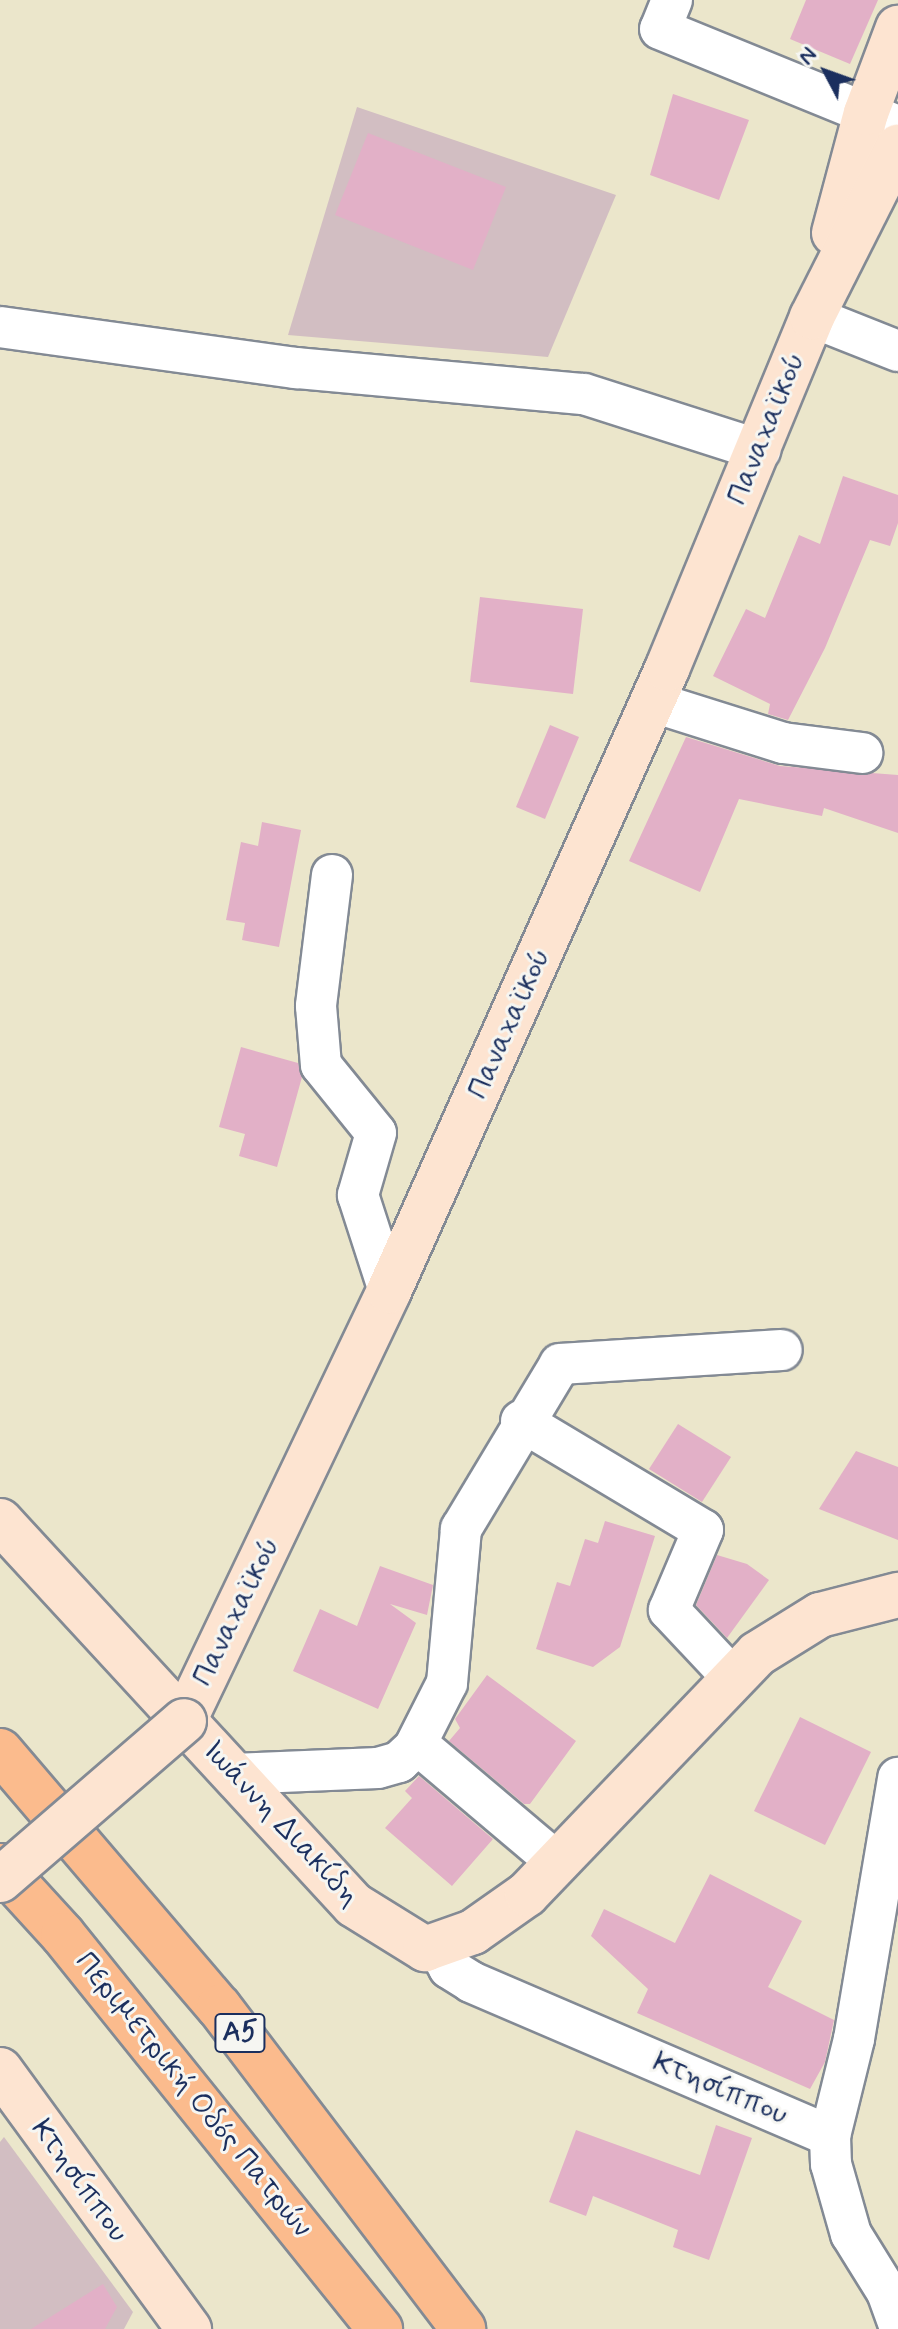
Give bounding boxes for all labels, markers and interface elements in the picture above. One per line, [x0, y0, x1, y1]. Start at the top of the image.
north arrow [786, 32, 866, 112]
text: N [793, 42, 823, 71]
street label: Παναχαϊκού [720, 348, 814, 510]
street label: Παναχαϊκού [461, 943, 559, 1105]
street label: Παναχαϊκού [186, 1532, 288, 1692]
street label: Ιωάννη Διακίδη [195, 1733, 367, 1915]
street label: Περιμετρική Οδός Πατρών [67, 1945, 319, 2245]
road number: Α5 [214, 2009, 266, 2057]
street label: Κτησίππου [647, 2044, 793, 2134]
street label: Κτησίππου [22, 2113, 136, 2249]

